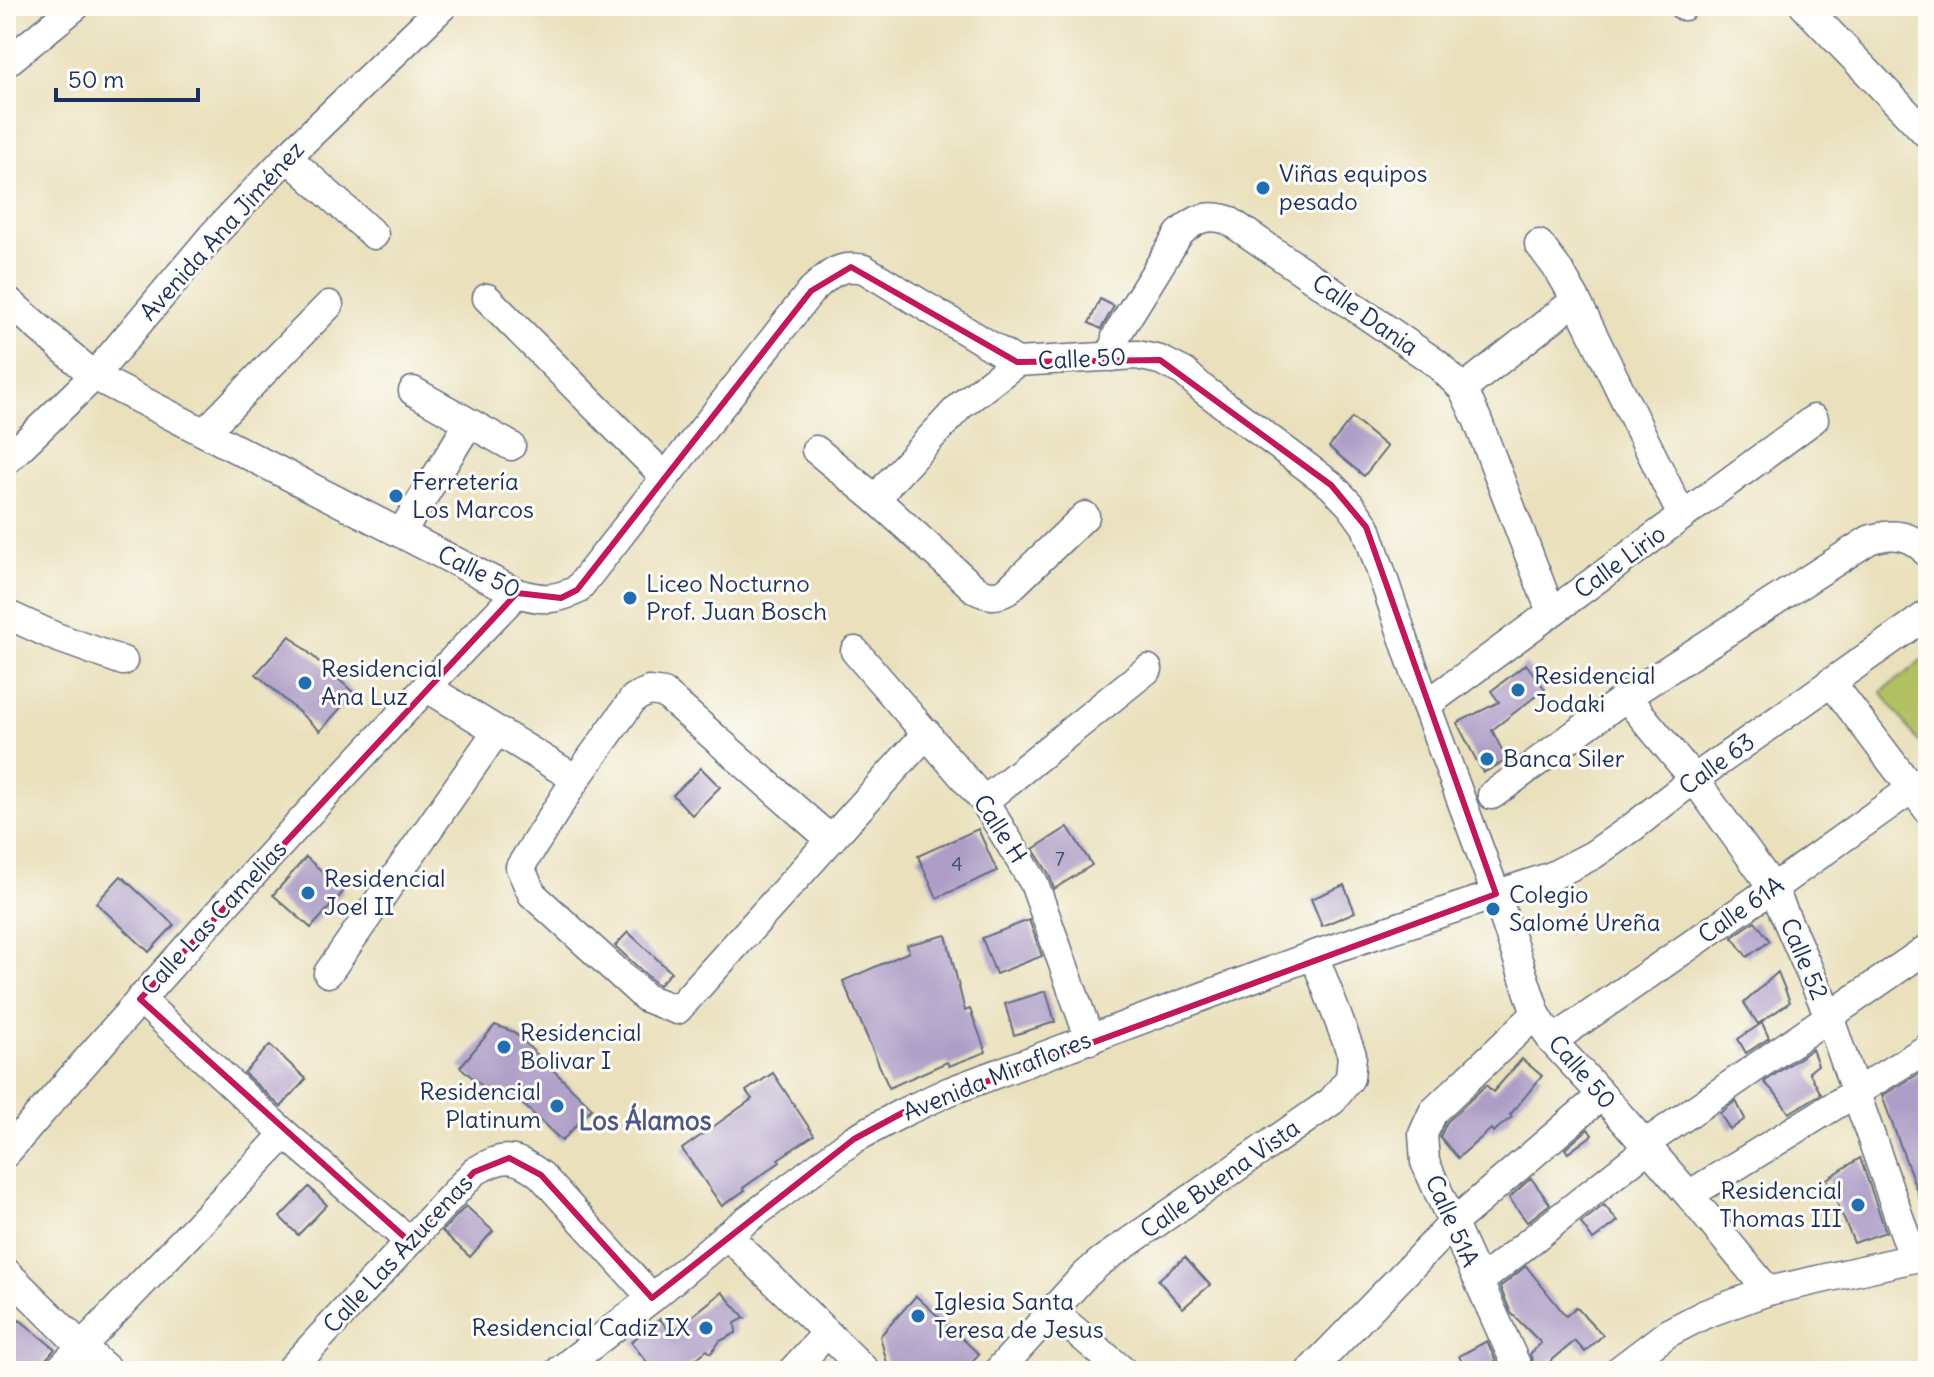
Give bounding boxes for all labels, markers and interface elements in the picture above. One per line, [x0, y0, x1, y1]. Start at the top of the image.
scale bar [56, 52, 198, 102]
text: 50 m [68, 64, 124, 94]
street label: Avenida Ana Jiménez [133, 134, 310, 326]
place label: Viñas equipos pesado [1279, 158, 1427, 216]
marker: Viñas equipos pesado [1254, 179, 1272, 197]
street label: Calle Dania [1307, 267, 1424, 362]
street label: Calle 50 [1037, 341, 1127, 375]
place label: Ferretería Los Marcos [412, 466, 534, 524]
marker: Ferretería Los Marcos [387, 487, 405, 505]
street label: Calle Lirio [1568, 518, 1671, 604]
street label: Calle 50 [433, 538, 526, 604]
place label: Liceo Nocturno Prof. Juan Bosch [646, 568, 827, 626]
marker: Liceo Nocturno Prof. Juan Bosch [621, 589, 639, 607]
place label: Residencial Ana Luz [321, 653, 443, 711]
place label: Residencial Jodaki [1534, 660, 1656, 718]
marker: Residencial Ana Luz [296, 674, 314, 692]
marker: Residencial Jodaki [1509, 681, 1527, 699]
street label: Calle 63 [1673, 726, 1760, 801]
place label: Banca Siler [1503, 743, 1625, 773]
marker: Banca Siler [1478, 750, 1496, 768]
street label: Calle H [968, 788, 1034, 868]
street label: Calle Las Camelias [134, 834, 293, 1001]
house number: 7 [1055, 846, 1065, 871]
house number: 4 [951, 851, 963, 876]
place label: Residencial Joel II [324, 863, 446, 921]
street label: Calle 61A [1692, 869, 1789, 949]
place label: Colegio Salomé Ureña [1509, 879, 1660, 937]
marker: Residencial Joel II [299, 884, 317, 902]
marker: Colegio Salomé Ureña [1484, 900, 1502, 918]
street label: Calle 52 [1774, 913, 1835, 1004]
place label: Residencial Bolivar I [520, 1017, 642, 1075]
street label: Avenida Miraflores [898, 1024, 1095, 1126]
street label: Calle 50 [1542, 1028, 1623, 1115]
marker: Residencial Bolivar I [495, 1038, 513, 1056]
place label: Residencial Platinum [420, 1076, 541, 1134]
marker: Residencial Platinum [548, 1097, 566, 1115]
district label: Los Álamos [578, 1103, 712, 1137]
street label: Calle Buena Vista [1134, 1112, 1305, 1244]
street label: Calle Las Azucenas [316, 1168, 478, 1339]
street label: Calle 51A [1419, 1170, 1486, 1271]
place label: Residencial Thomas III [1719, 1175, 1842, 1233]
marker: Residencial Thomas III [1849, 1196, 1867, 1214]
place label: Iglesia Santa Teresa de Jesus [934, 1286, 1104, 1344]
marker: Iglesia Santa Teresa de Jesus [909, 1307, 927, 1325]
place label: Residencial Cadiz IX [471, 1312, 690, 1342]
marker: Residencial Cadiz IX [697, 1319, 715, 1337]

